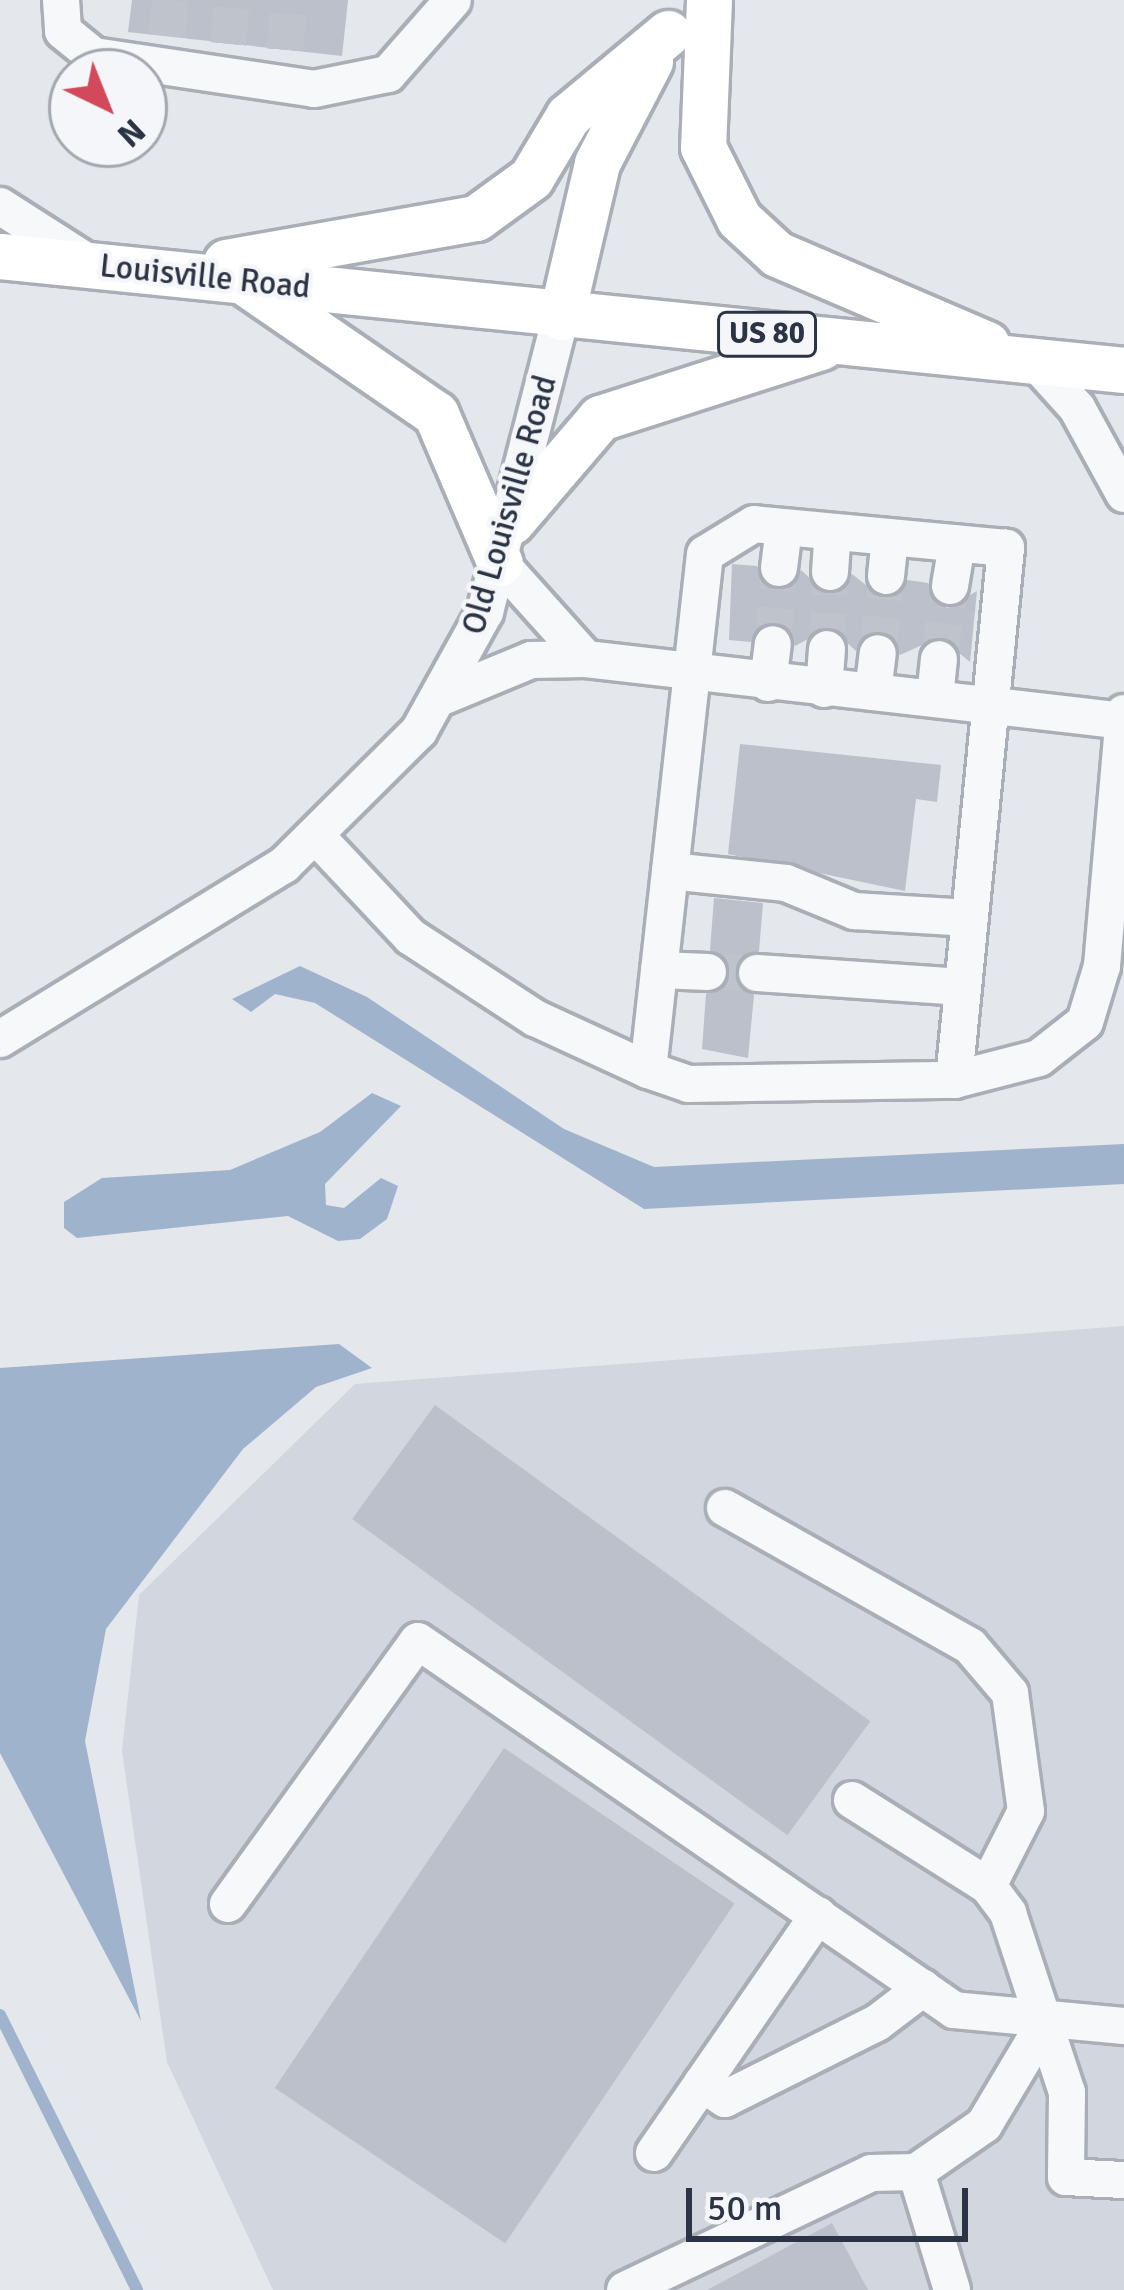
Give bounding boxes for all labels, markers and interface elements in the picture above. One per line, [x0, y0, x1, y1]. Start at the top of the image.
north arrow [48, 48, 168, 168]
text: N [108, 110, 153, 155]
street label: Louisville Road [98, 246, 312, 308]
road number: US 80 [716, 310, 818, 358]
street label: Old Louisville Road [454, 371, 566, 639]
scale bar [692, 2164, 974, 2238]
text: 50 m [707, 2186, 783, 2231]

